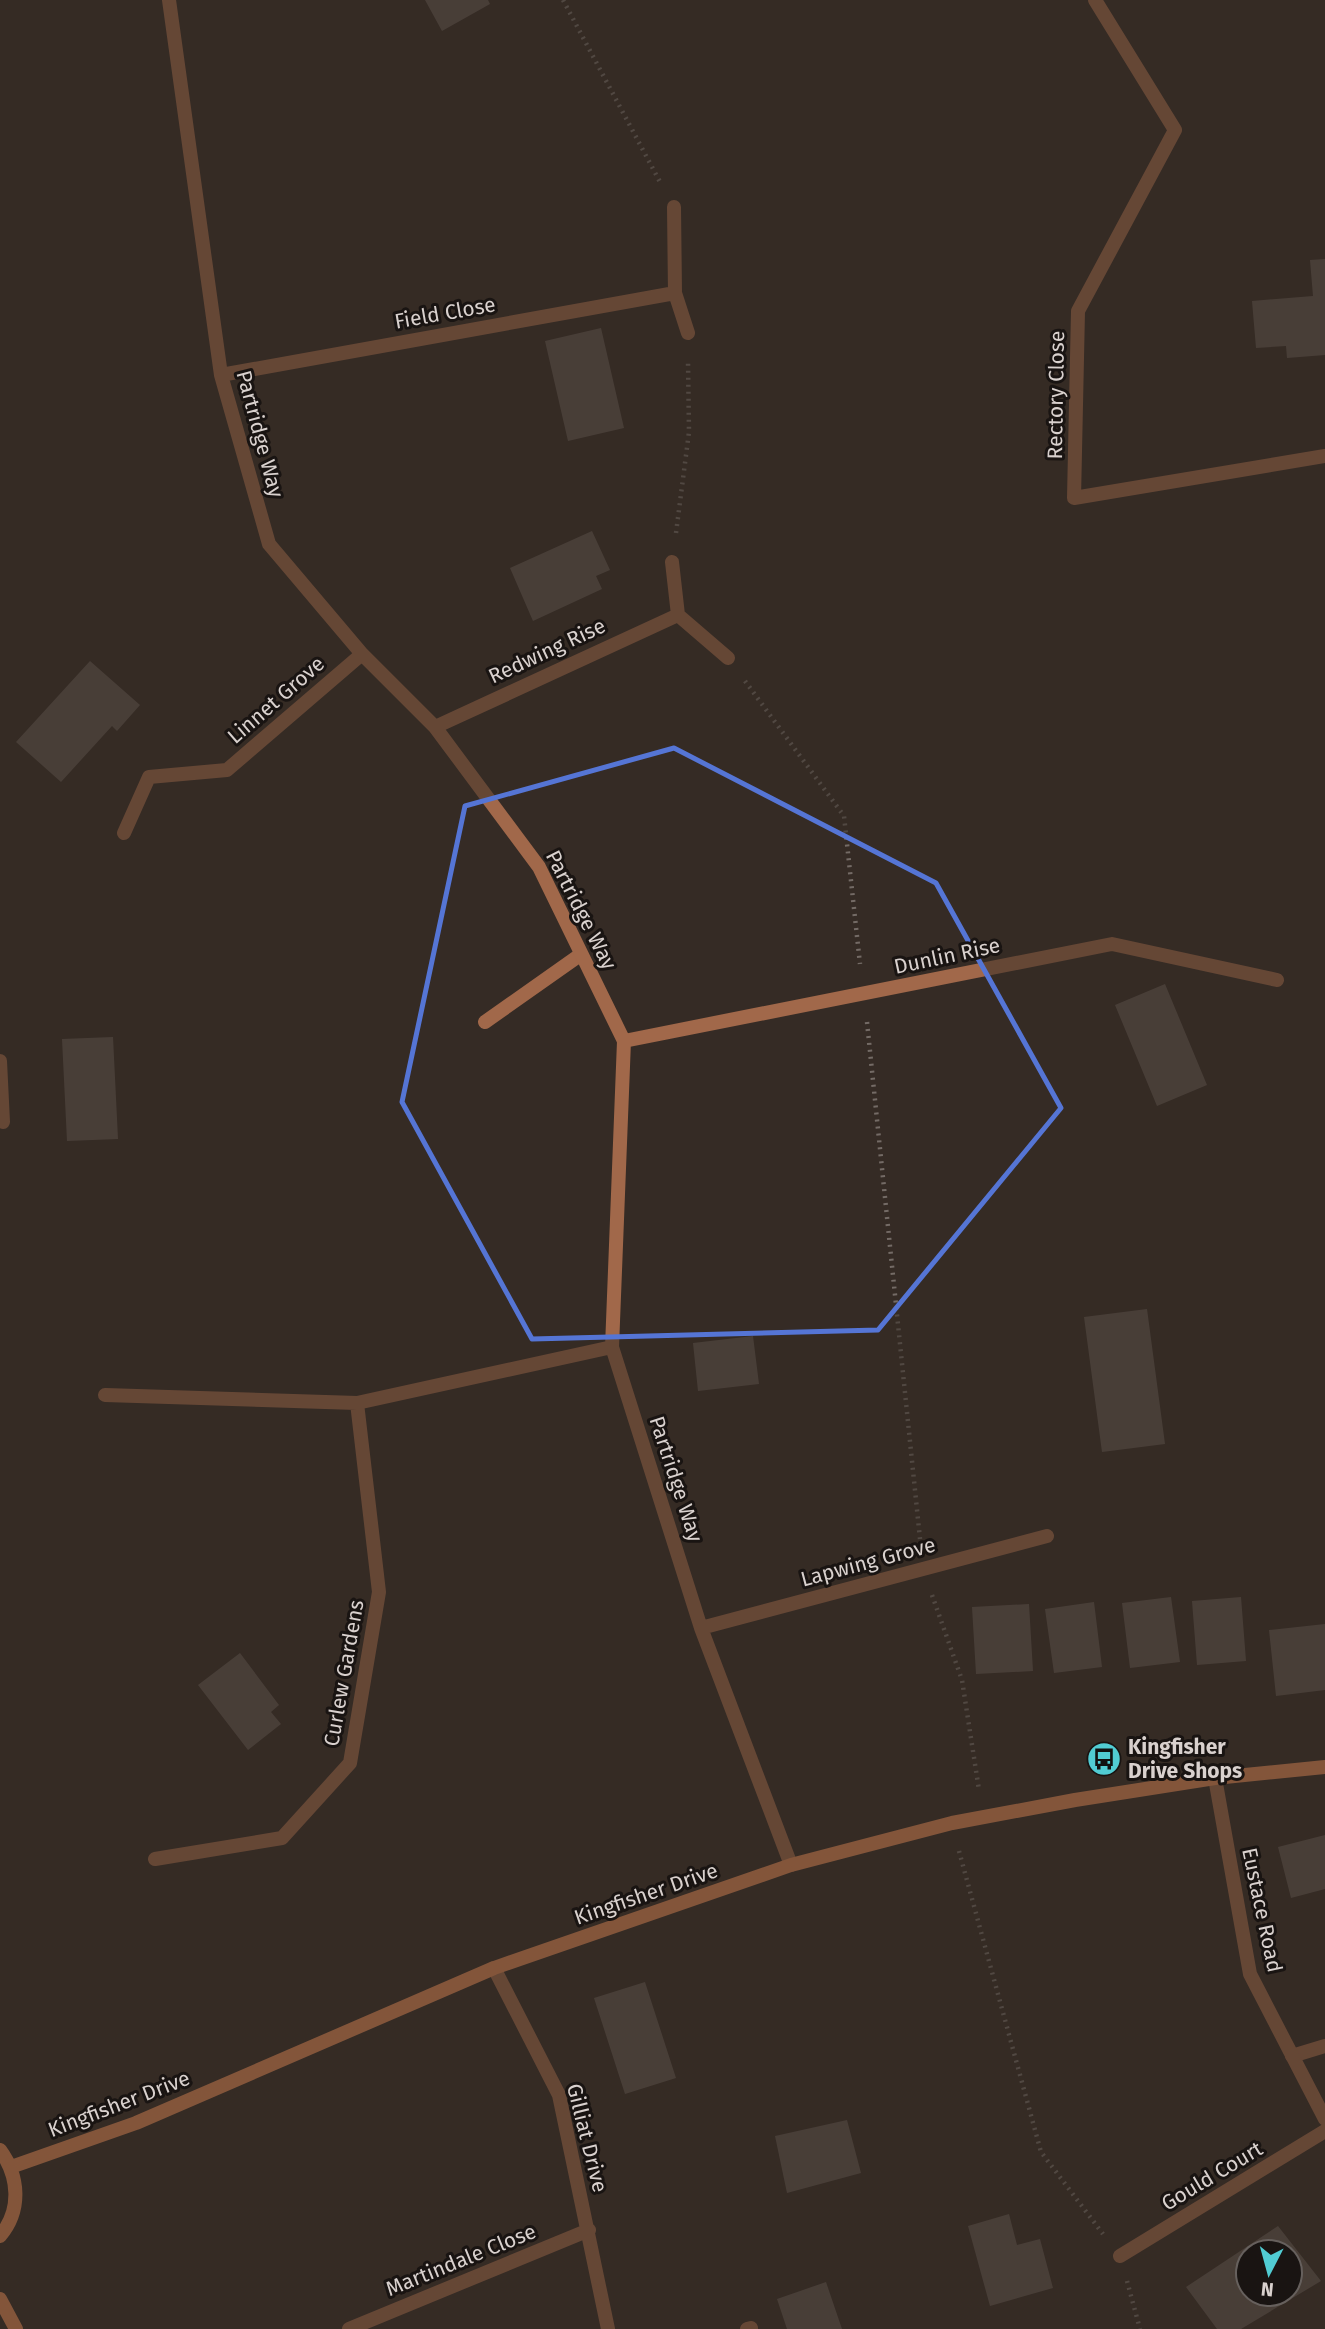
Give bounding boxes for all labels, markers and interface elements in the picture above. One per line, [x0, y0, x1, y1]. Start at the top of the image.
street label: Field Close [392, 291, 498, 335]
street label: Rectory Close [1042, 331, 1070, 459]
street label: Partridge Way [231, 368, 290, 501]
street label: Redwing Rise [484, 613, 610, 689]
street label: Linnet Grove [222, 651, 330, 749]
street label: Partridge Way [540, 846, 623, 975]
street label: Dunlin Rise [892, 932, 1002, 980]
street label: Partridge Way [643, 1413, 709, 1546]
street label: Lapwing Grove [798, 1532, 938, 1592]
street label: Curlew Gardens [318, 1598, 370, 1748]
place label: Kingfisher Drive Shops [1128, 1734, 1242, 1784]
bus stop icon: Kingfisher Drive Shops [1085, 1740, 1123, 1778]
street label: Eustace Road [1236, 1845, 1288, 1975]
street label: Kingfisher Drive [571, 1857, 721, 1931]
street label: Kingfisher Drive [44, 2065, 194, 2143]
street label: Gilliat Drive [561, 2081, 613, 2195]
street label: Gould Court [1157, 2135, 1268, 2216]
street label: Martindale Close [382, 2218, 540, 2302]
north arrow [1234, 2238, 1304, 2308]
text: N [1260, 2277, 1275, 2302]

